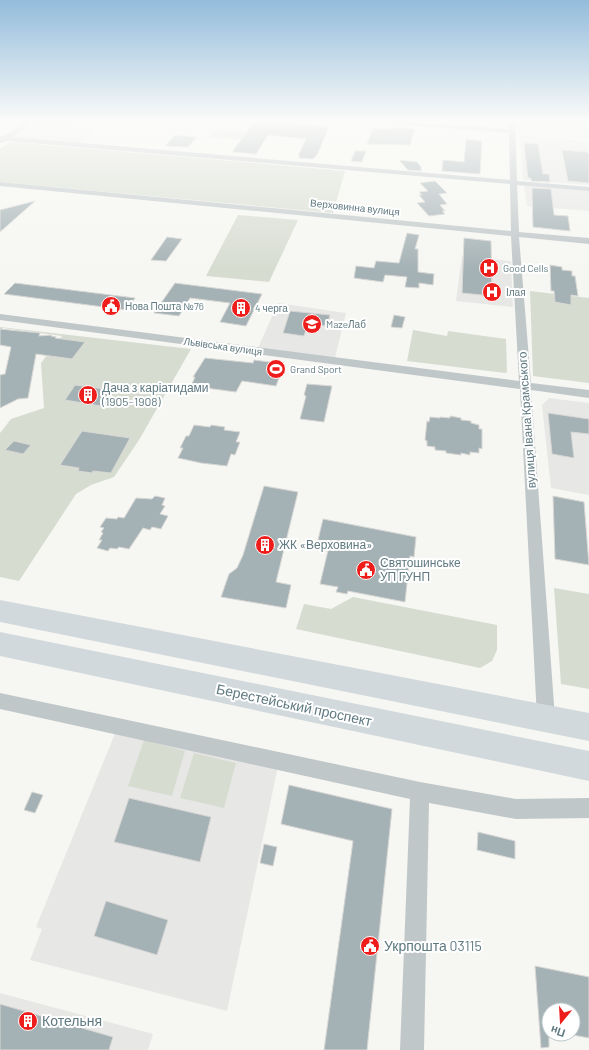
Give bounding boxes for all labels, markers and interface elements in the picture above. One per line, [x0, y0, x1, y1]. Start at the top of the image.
street label: Верховинна вулиця [310, 196, 400, 218]
hospital icon: Good Cells [478, 257, 500, 279]
place label: Good Cells [503, 262, 548, 274]
hospital icon: Ілая [481, 281, 503, 303]
place label: Ілая [506, 286, 526, 298]
public building icon: Нова Пошта №76 [100, 295, 122, 317]
building icon: 4 черга [230, 297, 252, 319]
place label: Нова Пошта №76 [125, 300, 204, 312]
place label: 4 черга [255, 302, 288, 314]
school or university icon: MazeЛаб [301, 313, 323, 335]
place label: MazeЛаб [326, 318, 366, 330]
street label: Львівська вулиця [183, 335, 263, 357]
street label: вулиця Івана Крамського [514, 351, 539, 489]
sports icon: Grand Sport [265, 358, 287, 380]
place label: Grand Sport [290, 363, 342, 375]
place label: Дача з каріатидами (1905–1908) [101, 380, 209, 408]
building icon: Дача з каріатидами (1905–1908) [77, 384, 99, 406]
building icon: ЖК «Верховина» [254, 534, 276, 556]
place label: ЖК «Верховина» [279, 537, 373, 552]
place label: Святошинське УП ГУНП [380, 555, 461, 583]
public building icon: Святошинське УП ГУНП [355, 559, 377, 581]
street label: Берестейський проспект [215, 680, 374, 729]
public building icon: Укрпошта 03115 [359, 935, 381, 957]
place label: Укрпошта 03115 [384, 937, 482, 954]
north arrow [541, 1002, 581, 1042]
building icon: Котельня [17, 1010, 39, 1032]
place label: Котельня [42, 1012, 102, 1029]
text: Пн [549, 1024, 567, 1040]

